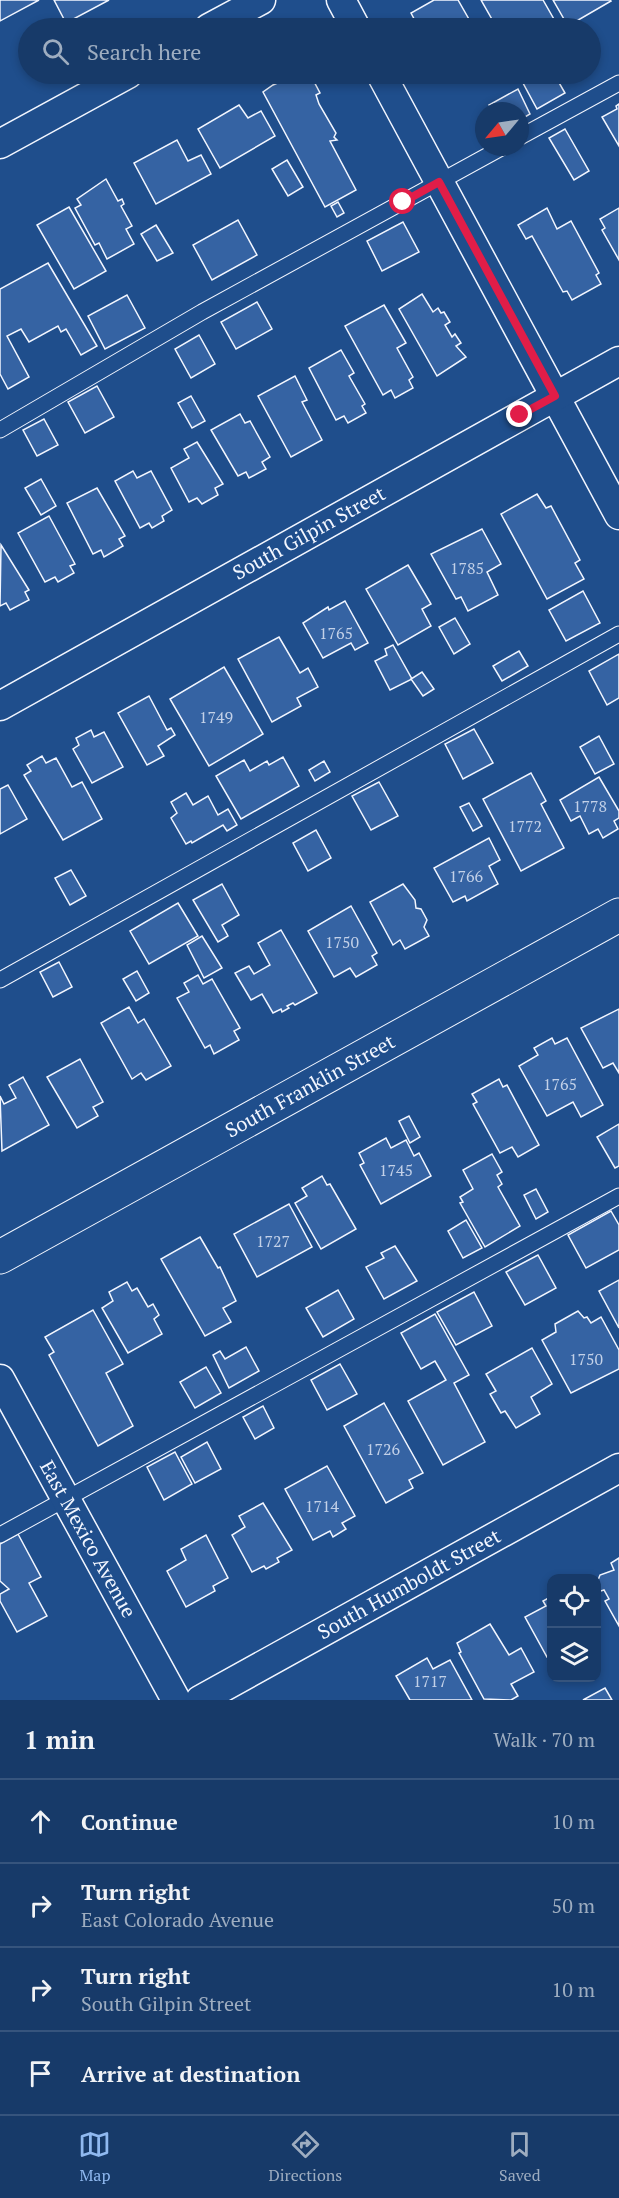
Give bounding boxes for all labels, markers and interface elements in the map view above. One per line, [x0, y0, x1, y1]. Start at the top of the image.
search box [18, 18, 601, 84]
icon: search [39, 35, 72, 68]
text: Search here [87, 37, 201, 66]
north arrow [475, 102, 529, 156]
route start [389, 188, 415, 214]
route end [506, 401, 532, 427]
street label: South Gilpin Street [228, 479, 390, 586]
house number: 1785 [450, 557, 484, 579]
house number: 1765 [319, 622, 353, 644]
house number: 1749 [199, 706, 233, 728]
house number: 1778 [573, 795, 607, 817]
house number: 1772 [508, 815, 542, 837]
house number: 1766 [449, 865, 484, 887]
house number: 1750 [325, 931, 359, 953]
street label: South Franklin Street [220, 1027, 400, 1143]
house number: 1765 [543, 1073, 577, 1095]
house number: 1745 [379, 1159, 413, 1181]
house number: 1727 [256, 1230, 290, 1252]
house number: 1750 [569, 1348, 603, 1370]
house number: 1726 [366, 1438, 401, 1460]
street label: East Mexico Avenue [34, 1455, 143, 1622]
house number: 1714 [305, 1495, 340, 1517]
street label: South Humboldt Street [312, 1522, 506, 1645]
map controls [547, 1574, 601, 1682]
button: locate [547, 1574, 601, 1628]
button: layers [547, 1628, 601, 1682]
house number: 1717 [413, 1670, 447, 1692]
text: 1 min [24, 1722, 95, 1756]
text: Walk · 70 m [493, 1726, 595, 1753]
icon: ahead [24, 1805, 57, 1838]
text: Continue [81, 1807, 178, 1836]
text: 10 m [552, 1808, 595, 1835]
text: Turn right [81, 1877, 190, 1906]
icon: right [24, 1889, 57, 1922]
text: 50 m [552, 1892, 595, 1919]
text: East Colorado Avenue [81, 1906, 274, 1933]
text: Turn right [81, 1961, 190, 1990]
icon: right [24, 1973, 57, 2006]
text: 10 m [552, 1976, 595, 2003]
text: South Gilpin Street [81, 1990, 252, 2017]
icon: arrive [24, 2057, 57, 2090]
text: Arrive at destination [81, 2059, 300, 2088]
tab: Map [78, 2128, 111, 2186]
tab: Directions [268, 2128, 342, 2186]
tab: Saved [499, 2128, 541, 2186]

